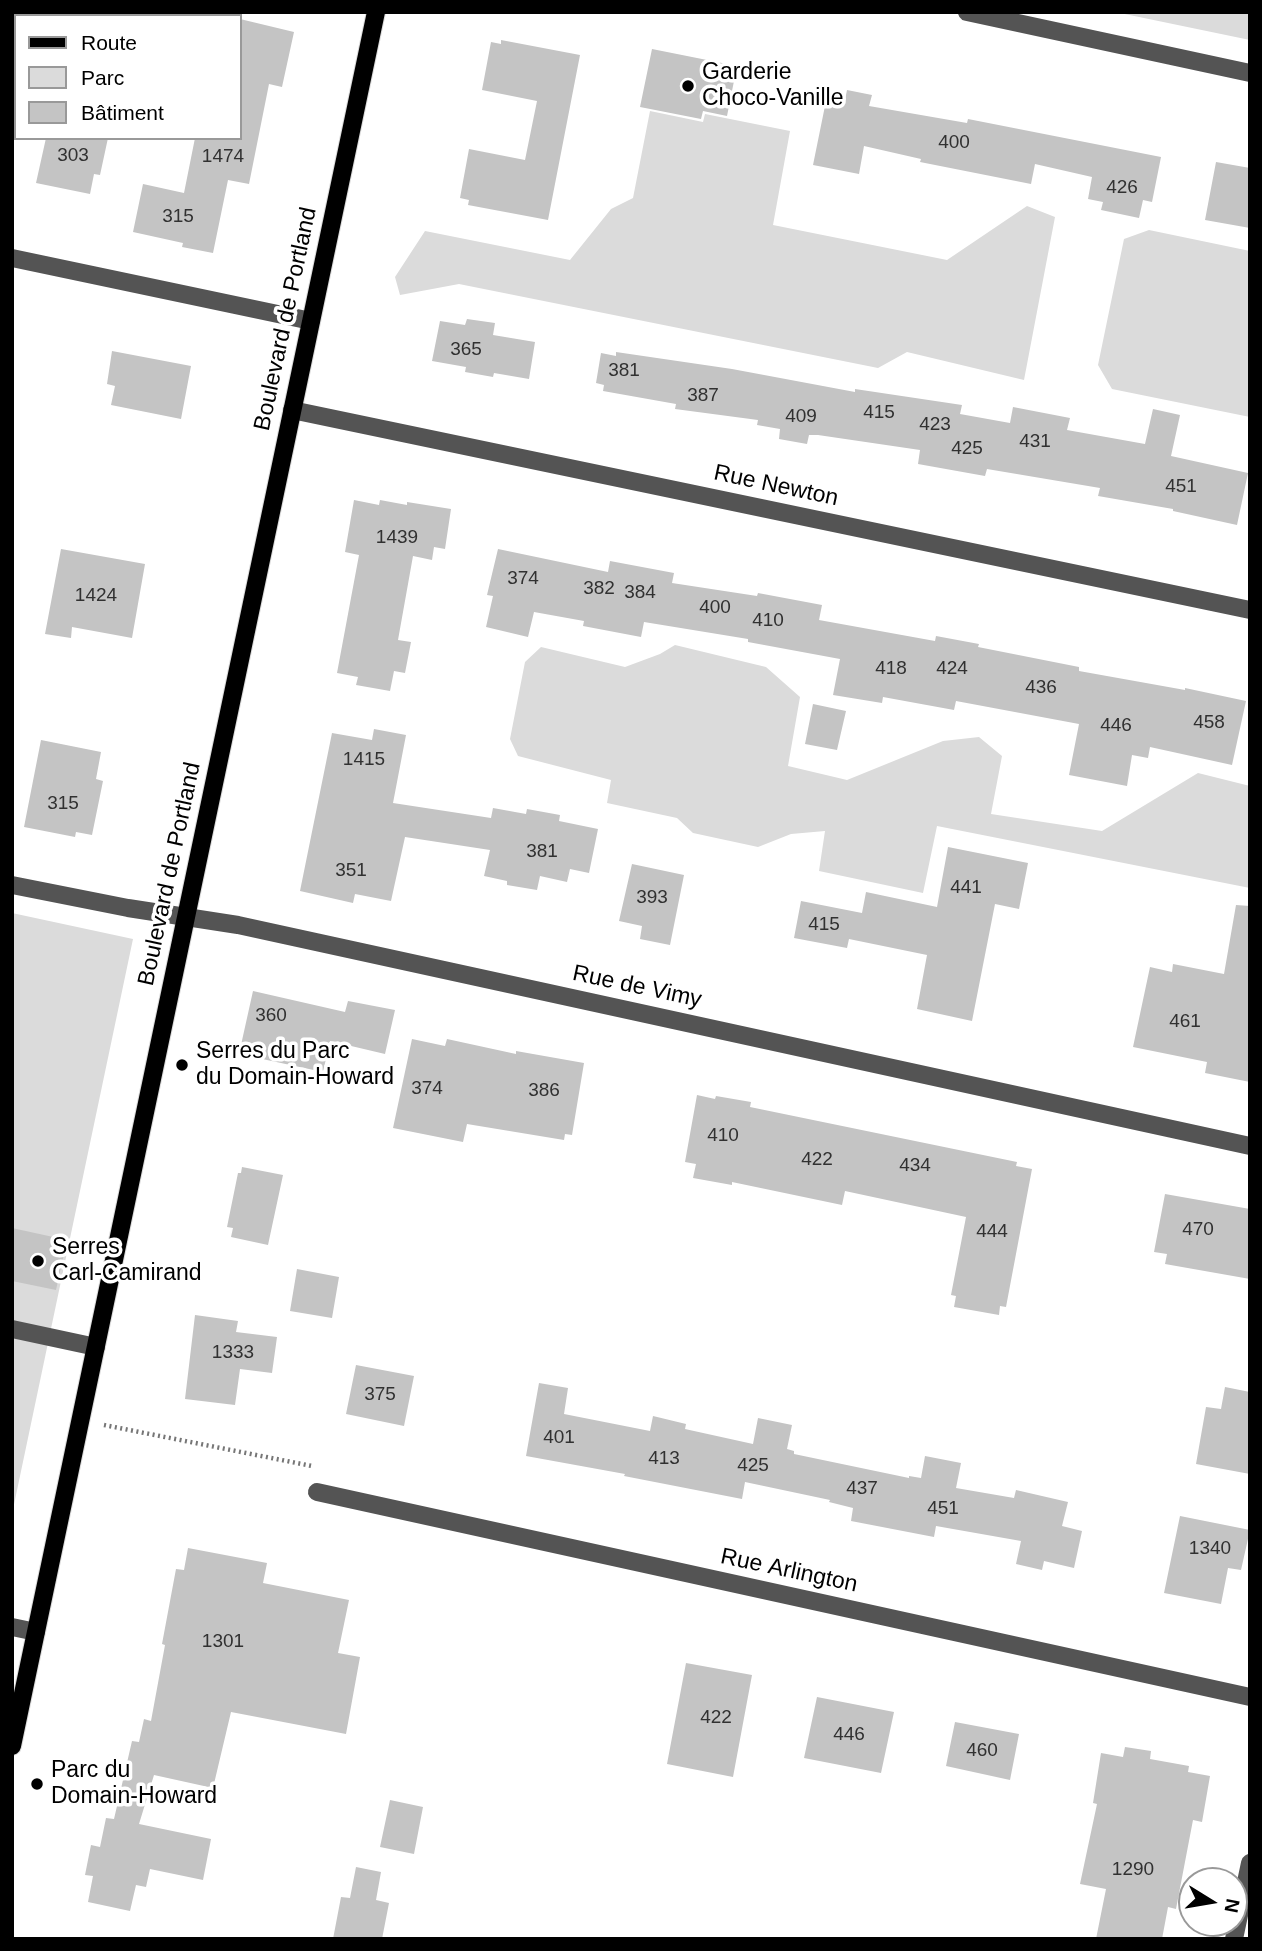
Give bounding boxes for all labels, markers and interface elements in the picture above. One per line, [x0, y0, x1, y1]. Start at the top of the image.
legend [14, 14, 242, 140]
text: Route [81, 31, 137, 54]
place label: Garderie Choco-Vanille [702, 59, 843, 113]
text: Parc [81, 66, 124, 89]
marker: Garderie Choco-Vanille [680, 78, 696, 94]
text: Bâtiment [81, 101, 164, 124]
house number: 400 [938, 132, 970, 154]
house number: 303 [57, 145, 89, 167]
house number: 1474 [202, 146, 244, 168]
house number: 426 [1106, 177, 1138, 199]
street label: Boulevard de Portland [249, 205, 323, 433]
house number: 315 [162, 206, 194, 228]
house number: 365 [450, 339, 482, 361]
house number: 381 [608, 360, 640, 382]
house number: 387 [687, 385, 719, 407]
house number: 415 [863, 402, 895, 424]
house number: 409 [785, 406, 817, 428]
house number: 423 [919, 414, 951, 436]
house number: 431 [1019, 431, 1051, 453]
house number: 425 [951, 438, 983, 460]
street label: Rue Newton [711, 459, 841, 513]
house number: 451 [1165, 476, 1197, 498]
house number: 1439 [376, 527, 418, 549]
house number: 374 [507, 568, 539, 590]
house number: 382 [583, 578, 615, 600]
house number: 384 [624, 582, 656, 604]
house number: 1424 [75, 585, 117, 607]
house number: 400 [699, 597, 731, 619]
house number: 410 [752, 610, 784, 632]
house number: 418 [875, 658, 907, 680]
house number: 424 [936, 658, 968, 680]
house number: 436 [1025, 677, 1057, 699]
house number: 458 [1193, 712, 1225, 734]
house number: 446 [1100, 715, 1132, 737]
house number: 1415 [343, 749, 385, 771]
street label: Boulevard de Portland [133, 760, 207, 988]
house number: 315 [47, 793, 79, 815]
house number: 381 [526, 841, 558, 863]
house number: 351 [335, 860, 367, 882]
house number: 441 [950, 877, 982, 899]
house number: 393 [636, 887, 668, 909]
house number: 415 [808, 914, 840, 936]
street label: Rue de Vimy [570, 960, 704, 1014]
house number: 360 [255, 1005, 287, 1027]
house number: 461 [1169, 1011, 1201, 1033]
place label: Serres du Parc du Domain-Howard [196, 1038, 394, 1092]
marker: Serres du Parc du Domain-Howard [174, 1057, 190, 1073]
house number: 374 [411, 1078, 443, 1100]
house number: 386 [528, 1080, 560, 1102]
house number: 410 [707, 1125, 739, 1147]
house number: 422 [801, 1149, 833, 1171]
house number: 434 [899, 1155, 931, 1177]
house number: 470 [1182, 1219, 1214, 1241]
house number: 444 [976, 1221, 1008, 1243]
place label: Serres Carl-Camirand [52, 1234, 202, 1288]
marker: Serres Carl-Camirand [30, 1253, 46, 1269]
house number: 1333 [212, 1342, 254, 1364]
house number: 375 [364, 1384, 396, 1406]
house number: 401 [543, 1427, 575, 1449]
house number: 413 [648, 1448, 680, 1470]
house number: 425 [737, 1455, 769, 1477]
house number: 437 [846, 1478, 878, 1500]
house number: 451 [927, 1498, 959, 1520]
house number: 1340 [1189, 1538, 1231, 1560]
street label: Rue Arlington [718, 1543, 860, 1599]
house number: 1301 [202, 1631, 244, 1653]
house number: 422 [700, 1707, 732, 1729]
house number: 446 [833, 1724, 865, 1746]
house number: 460 [966, 1740, 998, 1762]
place label: Parc du Domain-Howard [51, 1757, 217, 1811]
marker: Parc du Domain-Howard [29, 1776, 45, 1792]
house number: 1290 [1112, 1859, 1154, 1881]
north arrow [1178, 1867, 1248, 1937]
text: N [1221, 1897, 1244, 1914]

